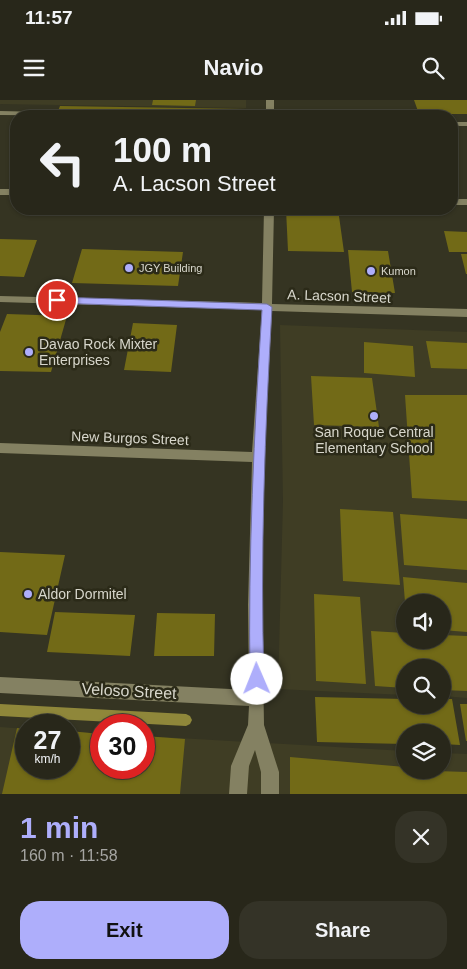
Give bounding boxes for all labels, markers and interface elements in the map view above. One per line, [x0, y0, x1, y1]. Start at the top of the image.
text: 11:57 [25, 7, 73, 28]
icon: menu [20, 54, 48, 82]
icon: search [419, 54, 447, 82]
text: Navio [204, 55, 263, 80]
icon: left [30, 130, 95, 195]
text: 100 m [113, 130, 212, 169]
text: A. Lacson Street [113, 171, 276, 196]
marker: JGY Building [123, 262, 135, 274]
place label: JGY Building [139, 262, 202, 274]
marker: Kumon [365, 265, 377, 277]
place label: Kumon [381, 265, 416, 277]
pin [36, 279, 78, 321]
icon: arrive [43, 286, 71, 314]
street label: A. Lacson Street [287, 286, 391, 306]
place label: Davao Rock Mixter Enterprises [39, 336, 158, 368]
marker: Davao Rock Mixter Enterprises [23, 346, 35, 358]
marker: San Roque Central Elementary School [368, 410, 380, 422]
place label: San Roque Central Elementary School [314, 424, 434, 456]
street label: New Burgos Street [71, 428, 189, 448]
place label: Aldor Dormitel [38, 586, 127, 602]
marker: Aldor Dormitel [22, 588, 34, 600]
map controls [396, 594, 451, 779]
button: sound [396, 594, 451, 649]
position arrow [230, 652, 282, 704]
button: search [396, 659, 451, 714]
street label: Veloso Street [81, 680, 178, 702]
speed limit sign: 30 [90, 714, 155, 779]
button: layers [396, 724, 451, 779]
text: 27 [34, 726, 61, 754]
text: km/h [34, 752, 61, 766]
text: 1 min [20, 811, 98, 844]
button: close [395, 811, 447, 863]
text: 160 m · 11:58 [20, 847, 118, 864]
button: Exit [20, 901, 229, 959]
button: Share [239, 901, 447, 959]

